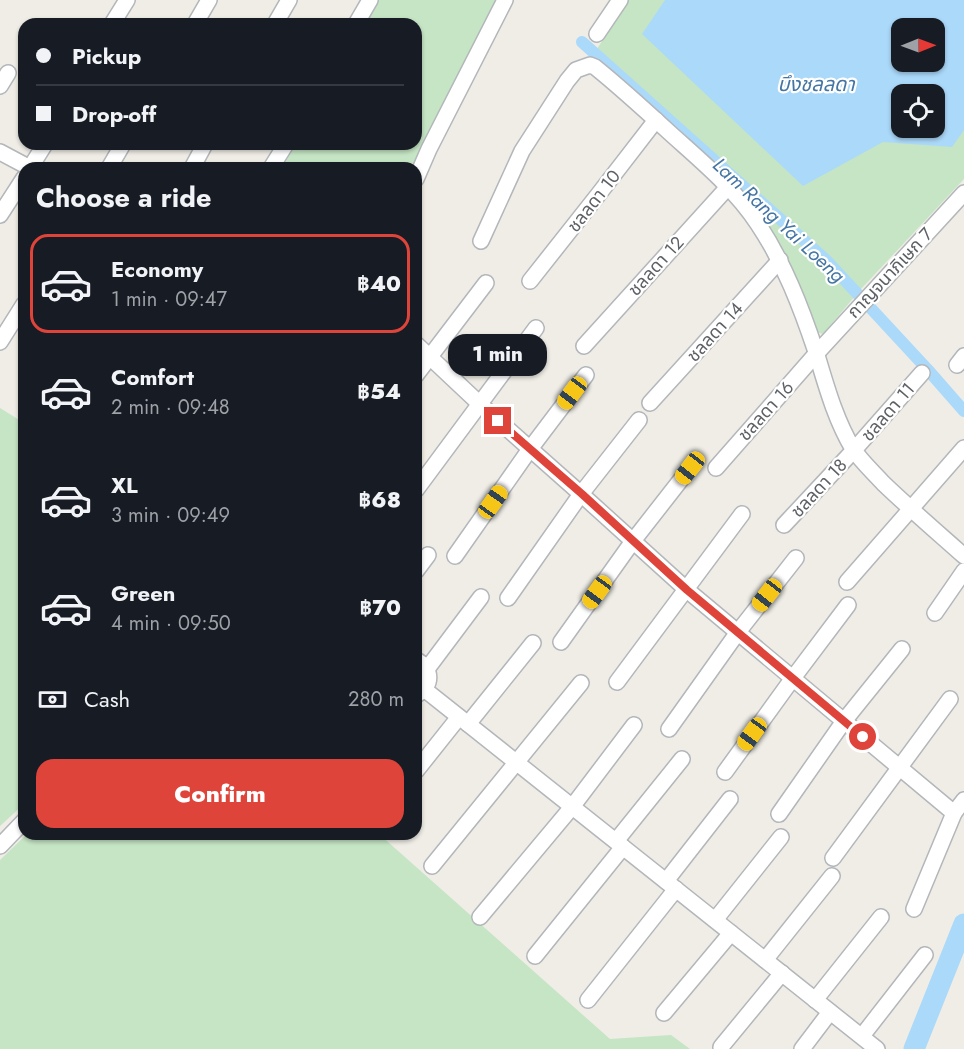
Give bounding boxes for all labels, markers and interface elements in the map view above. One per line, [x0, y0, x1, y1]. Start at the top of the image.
north arrow [891, 18, 945, 72]
map controls [891, 18, 945, 138]
text: Pickup [72, 40, 141, 72]
water label: บึงชลลดา [777, 70, 855, 99]
button: locate [891, 84, 945, 138]
text: Drop-off [72, 98, 156, 130]
water label: Lam Rang Yai Loeng [706, 151, 851, 290]
street label: ชลลดา 10 [561, 164, 627, 238]
text: Choose a ride [36, 178, 211, 217]
street label: กาญจนาภิเษก 7 [841, 221, 939, 324]
street label: ชลลดา 12 [622, 230, 690, 302]
text: Economy [111, 253, 203, 285]
icon: car [39, 257, 93, 311]
text: ฿40 [357, 267, 401, 299]
text: 1 min · 09:47 [111, 285, 227, 314]
street label: ชลลดา 14 [681, 296, 749, 368]
callout: 1 min [448, 334, 548, 376]
text: 1 min [472, 340, 523, 369]
text: Comfort [111, 361, 194, 393]
icon: car [39, 365, 93, 419]
car [554, 373, 590, 413]
text: ฿54 [357, 375, 401, 407]
street label: ชลลดา 16 [732, 375, 800, 447]
street label: ชลลดา 11 [855, 377, 921, 447]
text: 2 min · 09:48 [111, 393, 230, 422]
route end [484, 407, 511, 434]
car [672, 448, 708, 488]
street label: ชลลดา 18 [785, 453, 853, 523]
text: XL [111, 469, 138, 501]
icon: car [39, 473, 93, 527]
car [475, 482, 511, 522]
text: ฿68 [359, 483, 401, 515]
text: 3 min · 09:49 [111, 501, 230, 530]
car [579, 572, 615, 612]
car [749, 575, 785, 615]
text: Green [111, 577, 175, 609]
icon: car [39, 581, 93, 635]
text: ฿70 [359, 591, 401, 623]
text: 4 min · 09:50 [111, 609, 231, 638]
icon: cash [36, 683, 69, 716]
text: Cash [84, 683, 130, 715]
text: 280 m [348, 685, 404, 714]
car [734, 714, 770, 754]
route start [849, 723, 876, 750]
button: Confirm [36, 759, 404, 828]

